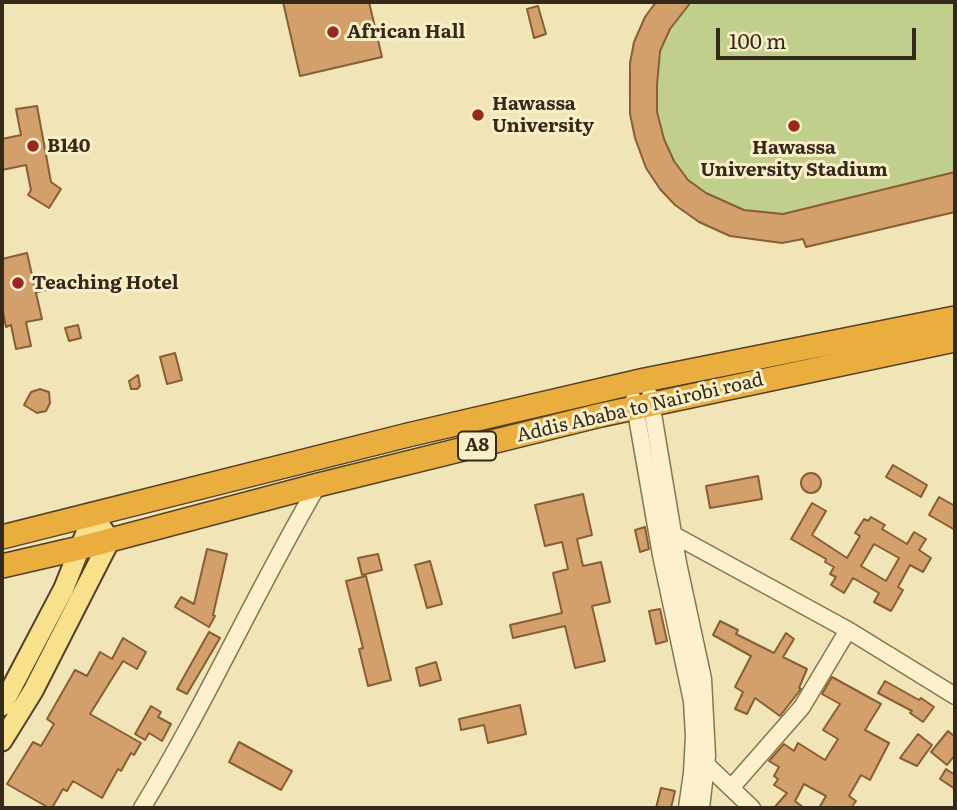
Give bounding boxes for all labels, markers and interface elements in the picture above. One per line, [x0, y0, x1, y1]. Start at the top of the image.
scale bar [719, 14, 918, 58]
place label: African Hall [347, 21, 465, 43]
marker: African Hall [325, 24, 341, 40]
text: 100 m [729, 24, 786, 55]
place label: Hawassa University [492, 93, 594, 137]
marker: Hawassa University [470, 107, 486, 123]
marker: Hawassa University Stadium [786, 118, 802, 134]
place label: B140 [47, 135, 90, 157]
place label: Hawassa University Stadium [700, 137, 888, 181]
marker: B140 [25, 138, 41, 154]
place label: Teaching Hotel [32, 272, 179, 294]
marker: Teaching Hotel [10, 275, 26, 291]
street label: Addis Ababa to Nairobi road [514, 368, 766, 448]
road number: A8 [458, 432, 496, 461]

